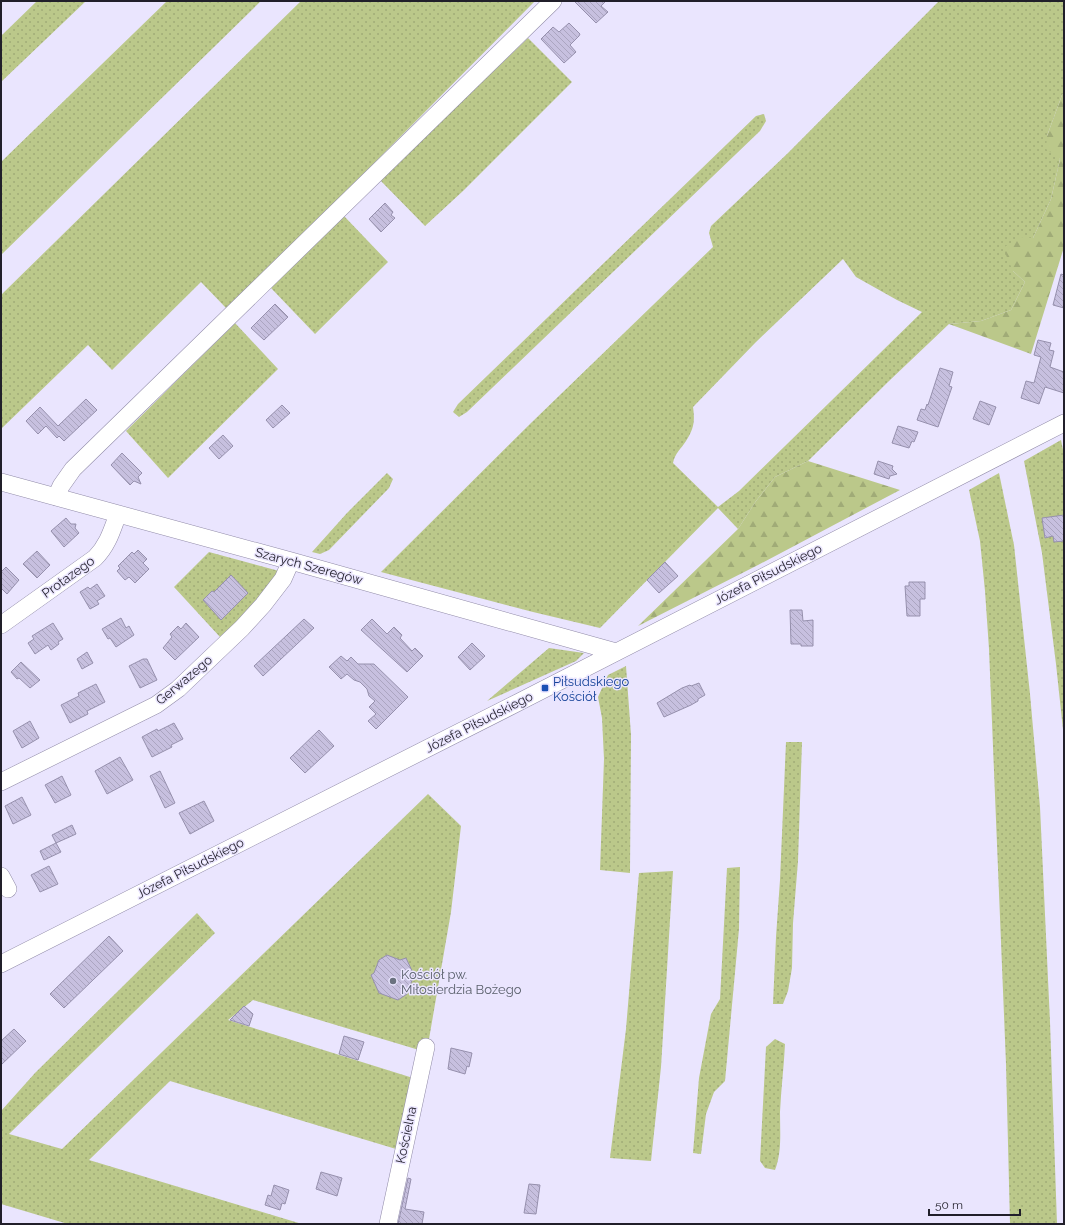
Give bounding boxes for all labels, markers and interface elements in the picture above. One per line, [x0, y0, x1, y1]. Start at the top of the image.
street label: Józefa Piłsudskiego [712, 540, 824, 608]
street label: Szarych Szeregów [254, 544, 365, 588]
street label: Protazego [39, 553, 97, 601]
street label: Gerwazego [153, 652, 215, 708]
place label: Piłsudskiego Kościół [553, 674, 629, 704]
marker: Piłsudskiego Kościół [540, 683, 550, 693]
street label: Józefa Piłsudskiego [423, 688, 535, 756]
street label: Józefa Piłsudskiego [134, 834, 246, 902]
place label: Kościół pw. Miłosierdzia Bożego [401, 967, 522, 997]
marker: Kościół pw. Miłosierdzia Bożego [388, 976, 398, 986]
street label: Kościelna [393, 1105, 419, 1165]
scale bar [929, 1191, 1020, 1217]
text: 50 m [935, 1198, 963, 1212]

